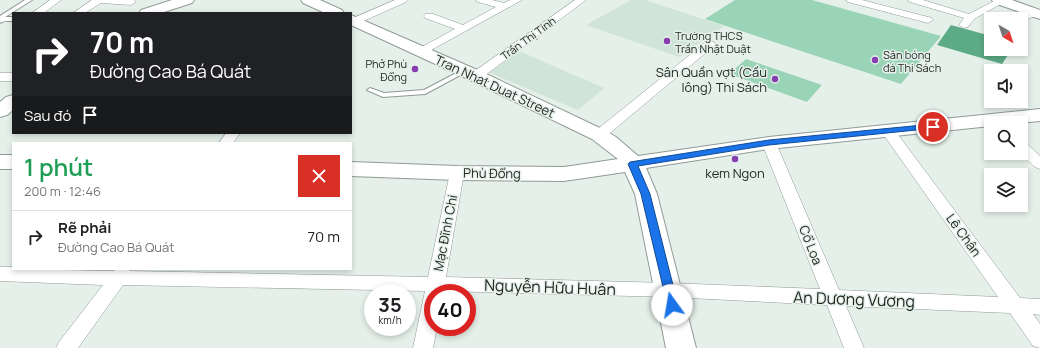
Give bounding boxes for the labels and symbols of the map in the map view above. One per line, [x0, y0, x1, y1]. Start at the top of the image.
north arrow [984, 12, 1028, 56]
street label: Trần Thị Tính [497, 13, 559, 63]
place label: Trường THCS Trần Nhật Duật [675, 28, 751, 56]
marker: Trường THCS Trần Nhật Duật [662, 36, 672, 46]
place label: Sân bóng đá Thi Sách [883, 47, 941, 75]
street label: Tran Nhat Duat Street [432, 50, 558, 122]
marker: Sân bóng đá Thi Sách [870, 55, 880, 65]
place label: Phở Phù Đổng [365, 56, 407, 84]
place label: Sân Quần vợt (Cầu lông) Thi Sách [656, 63, 767, 96]
marker: Phở Phù Đổng [410, 64, 420, 74]
marker: Sân Quần vợt (Cầu lông) Thi Sách [770, 74, 780, 84]
pin [916, 110, 950, 144]
marker: kem Ngon [730, 154, 740, 164]
street label: Phù Đổng [463, 163, 521, 183]
place label: kem Ngon [705, 164, 765, 182]
street label: Mạc Đĩnh Chi [429, 193, 461, 273]
street label: Lê Chân [942, 210, 986, 260]
street label: Cổ Loa [795, 223, 827, 267]
street label: Nguyễn Hữu Huân [484, 274, 616, 300]
speed limit sign: 40 [424, 284, 476, 336]
position arrow [651, 284, 693, 326]
street label: An Dương Vương [793, 286, 915, 312]

